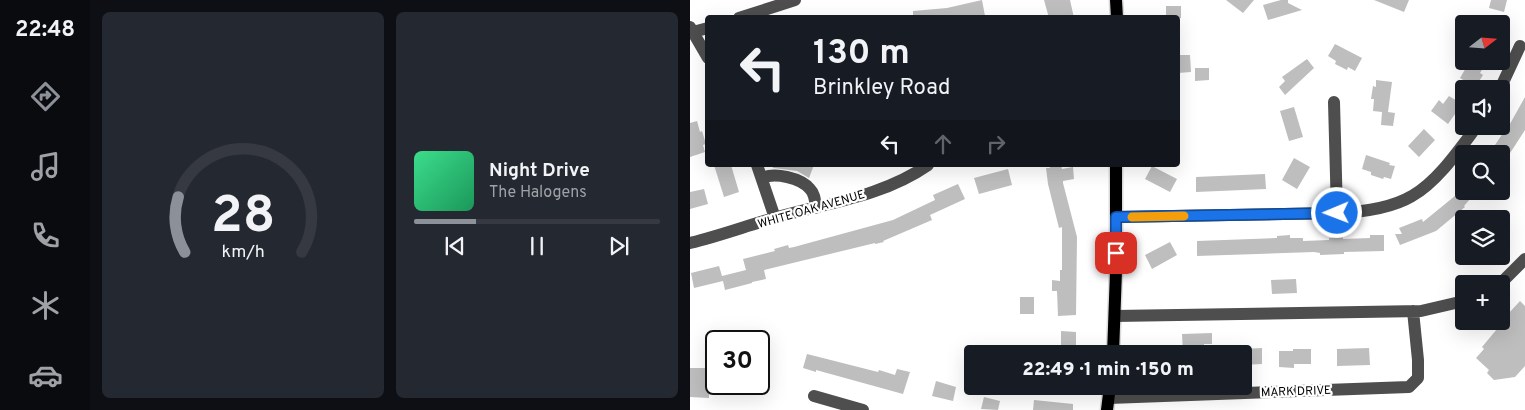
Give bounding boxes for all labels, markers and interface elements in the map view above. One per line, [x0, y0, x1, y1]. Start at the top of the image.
north arrow [1455, 15, 1510, 70]
map controls [1455, 15, 1510, 330]
text: 22:48 [15, 17, 75, 44]
text: 130 m [813, 32, 910, 76]
icon: left [730, 35, 795, 100]
text: Brinkley Road [813, 75, 950, 102]
icon: directions [28, 79, 63, 114]
button: sound [1455, 80, 1510, 135]
icon: left [876, 130, 904, 158]
icon: ahead [929, 130, 957, 158]
icon: right [982, 130, 1010, 158]
button: search [1455, 145, 1510, 200]
icon: music [28, 149, 63, 184]
text: Night Drive [489, 159, 590, 183]
text: The Halogens [489, 183, 587, 203]
text: 28 [211, 185, 275, 251]
position arrow [1310, 186, 1362, 238]
street label: WHITE OAK AVENUE [756, 187, 867, 233]
button: layers [1455, 210, 1510, 265]
icon: phone [28, 218, 63, 253]
icon: previous [441, 232, 469, 260]
icon: pause [523, 232, 551, 260]
icon: next [605, 232, 633, 260]
pin [1095, 232, 1137, 274]
icon: arrive [1102, 239, 1130, 267]
text: km/h [221, 241, 265, 264]
button: + [1455, 275, 1510, 330]
icon: climate [28, 288, 63, 323]
speed limit sign: 30 [705, 330, 770, 395]
icon: car [28, 358, 63, 393]
text: 22:49 · 1 min · 150 m [1022, 358, 1194, 382]
street label: MARK DRIVE [1261, 383, 1331, 401]

